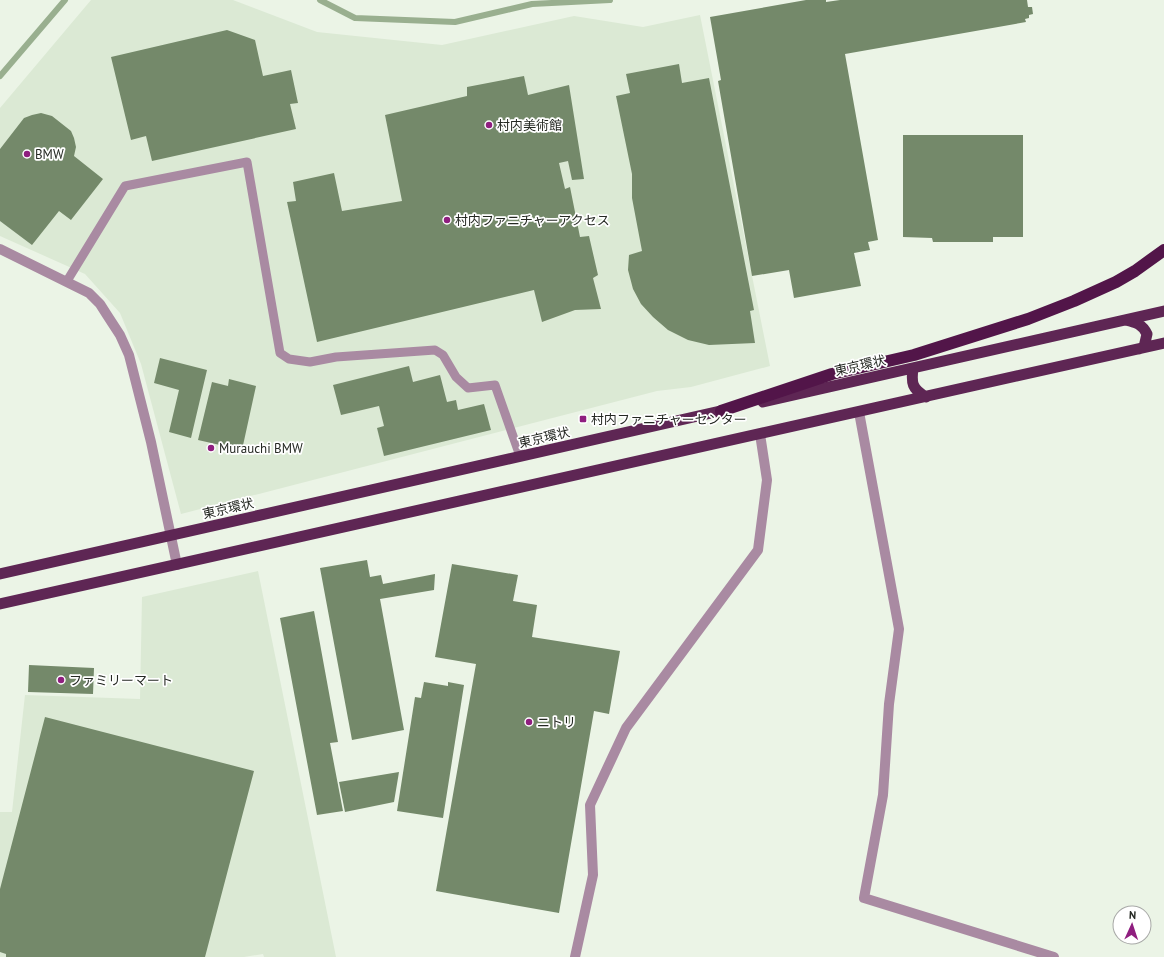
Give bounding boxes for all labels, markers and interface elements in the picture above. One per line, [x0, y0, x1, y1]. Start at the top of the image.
place label: 村内美術館 [497, 117, 562, 134]
marker: 村内美術館 [484, 120, 494, 130]
place label: BMW [35, 146, 64, 163]
marker: BMW [22, 149, 32, 159]
place label: 村内ファニチャーアクセス [455, 212, 610, 229]
marker: 村内ファニチャーアクセス [442, 215, 452, 225]
street label: 東京環状 [833, 351, 887, 380]
place label: 村内ファニチャーセンター [591, 411, 747, 428]
marker: 村内ファニチャーセンター [578, 414, 588, 424]
street label: 東京環状 [517, 423, 571, 452]
place label: Murauchi BMW [219, 440, 303, 457]
marker: Murauchi BMW [206, 443, 216, 453]
street label: 東京環状 [201, 494, 255, 523]
place label: ファミリーマート [69, 672, 173, 689]
marker: ファミリーマート [56, 675, 66, 685]
place label: ニトリ [537, 714, 576, 731]
marker: ニトリ [524, 717, 534, 727]
north arrow [1112, 905, 1152, 945]
text: N [1129, 908, 1137, 922]

